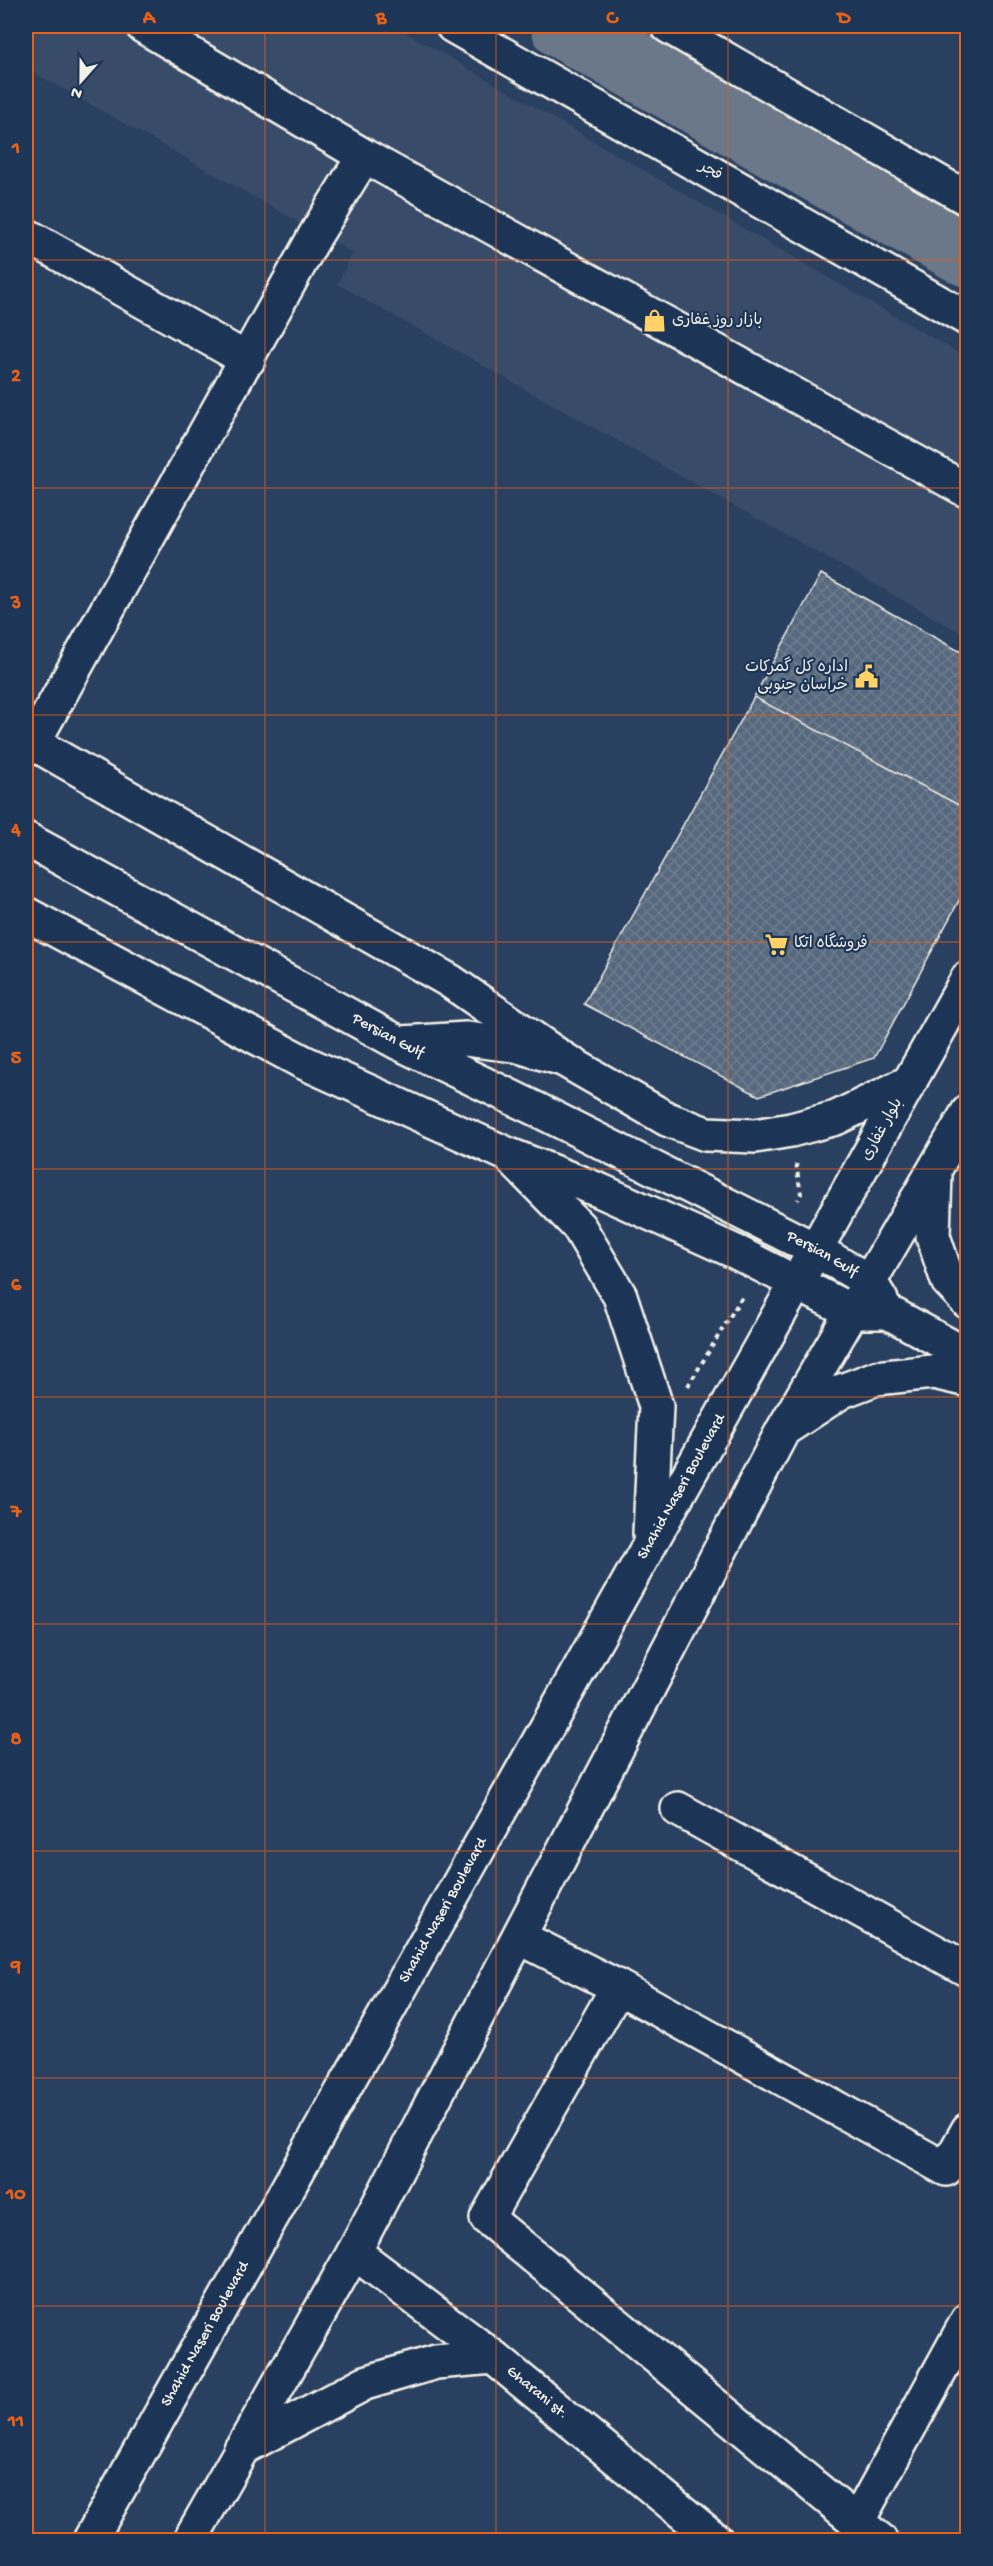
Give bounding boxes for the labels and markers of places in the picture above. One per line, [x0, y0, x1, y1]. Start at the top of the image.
shop icon: بازار روز غفاری [641, 308, 667, 334]
place label: بازار روز غفاری [672, 312, 762, 331]
place label: اداره کل گمرکات خراسان جنوبی [745, 656, 848, 696]
public building icon: اداره کل گمرکات خراسان جنوبی [853, 664, 879, 690]
supermarket icon: فروشگاه اتکا [763, 931, 789, 957]
place label: فروشگاه اتکا [794, 932, 868, 954]

